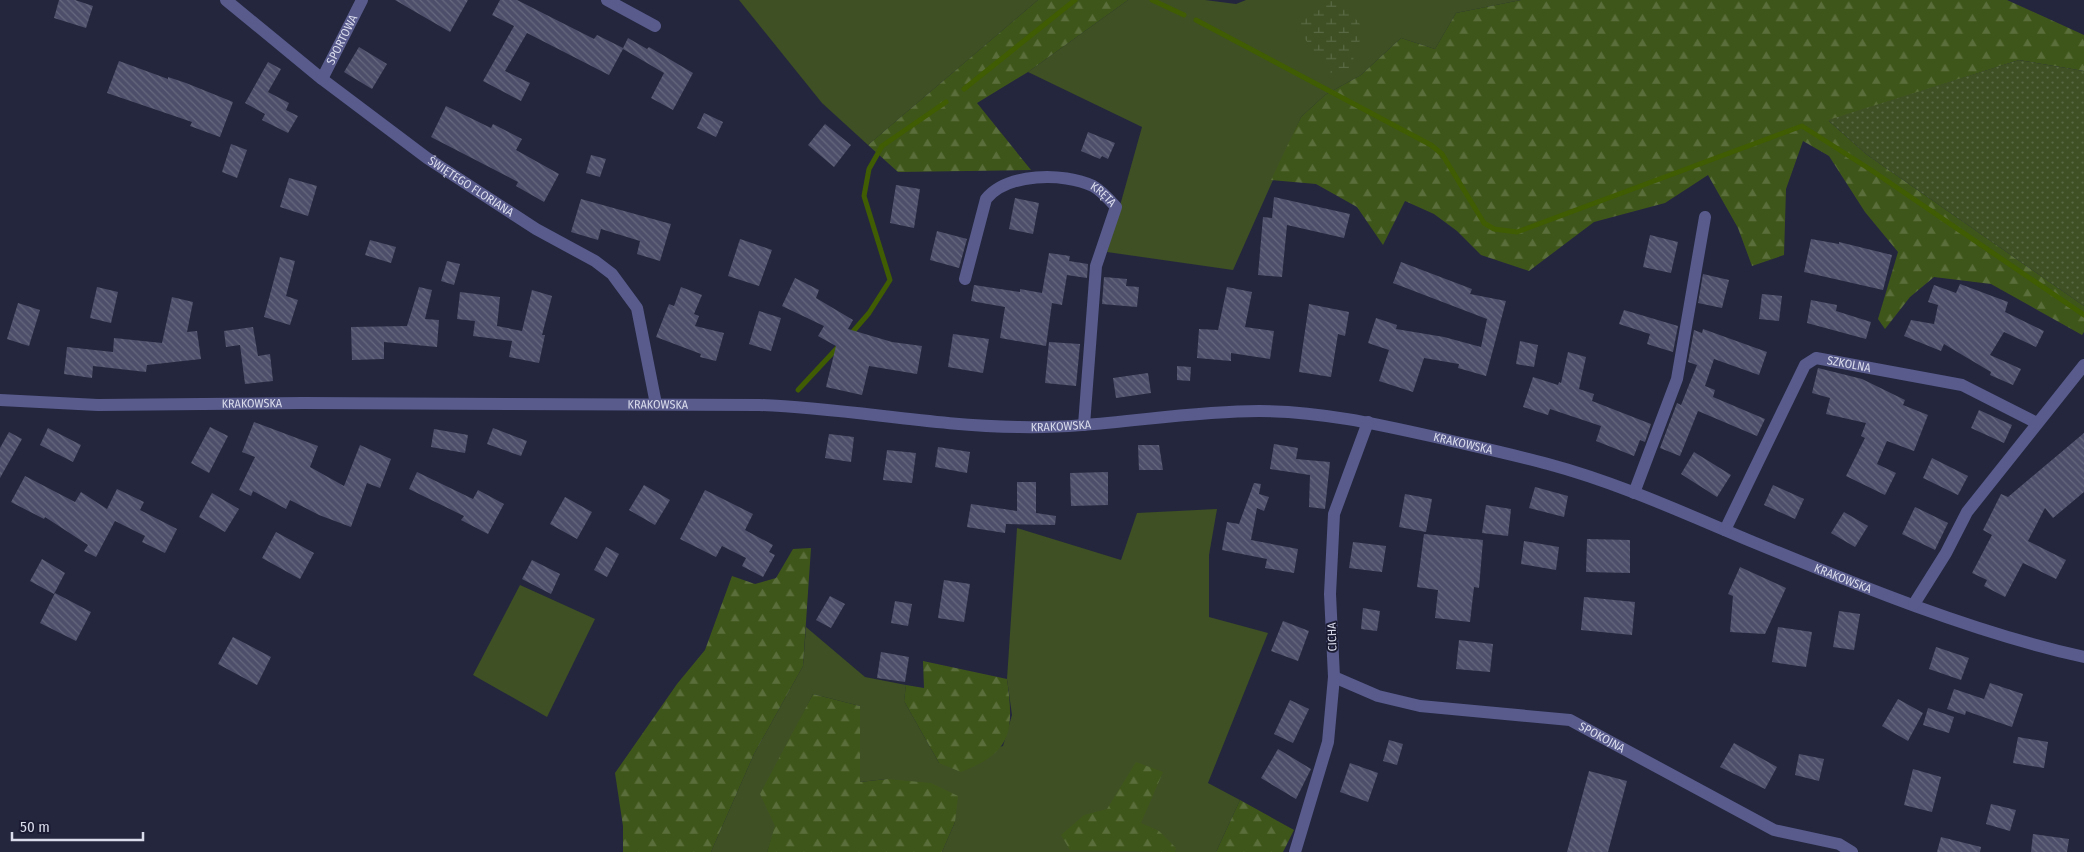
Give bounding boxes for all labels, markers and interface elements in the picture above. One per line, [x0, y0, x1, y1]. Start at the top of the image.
street label: SPORTOWA [323, 12, 361, 67]
street label: ŚWIĘTEGO FLORIANA [425, 153, 517, 220]
street label: KRĘTA [1088, 179, 1120, 210]
street label: SZKOLNA [1826, 353, 1873, 375]
street label: KRAKOWSKA [222, 396, 283, 411]
street label: KRAKOWSKA [628, 397, 689, 412]
street label: KRAKOWSKA [1031, 417, 1092, 434]
street label: KRAKOWSKA [1432, 430, 1495, 457]
street label: KRAKOWSKA [1812, 561, 1874, 596]
street label: CICHA [1324, 622, 1340, 652]
street label: SPOKOJNA [1576, 719, 1628, 756]
scale bar [12, 810, 144, 842]
text: 50 m [20, 818, 50, 836]

